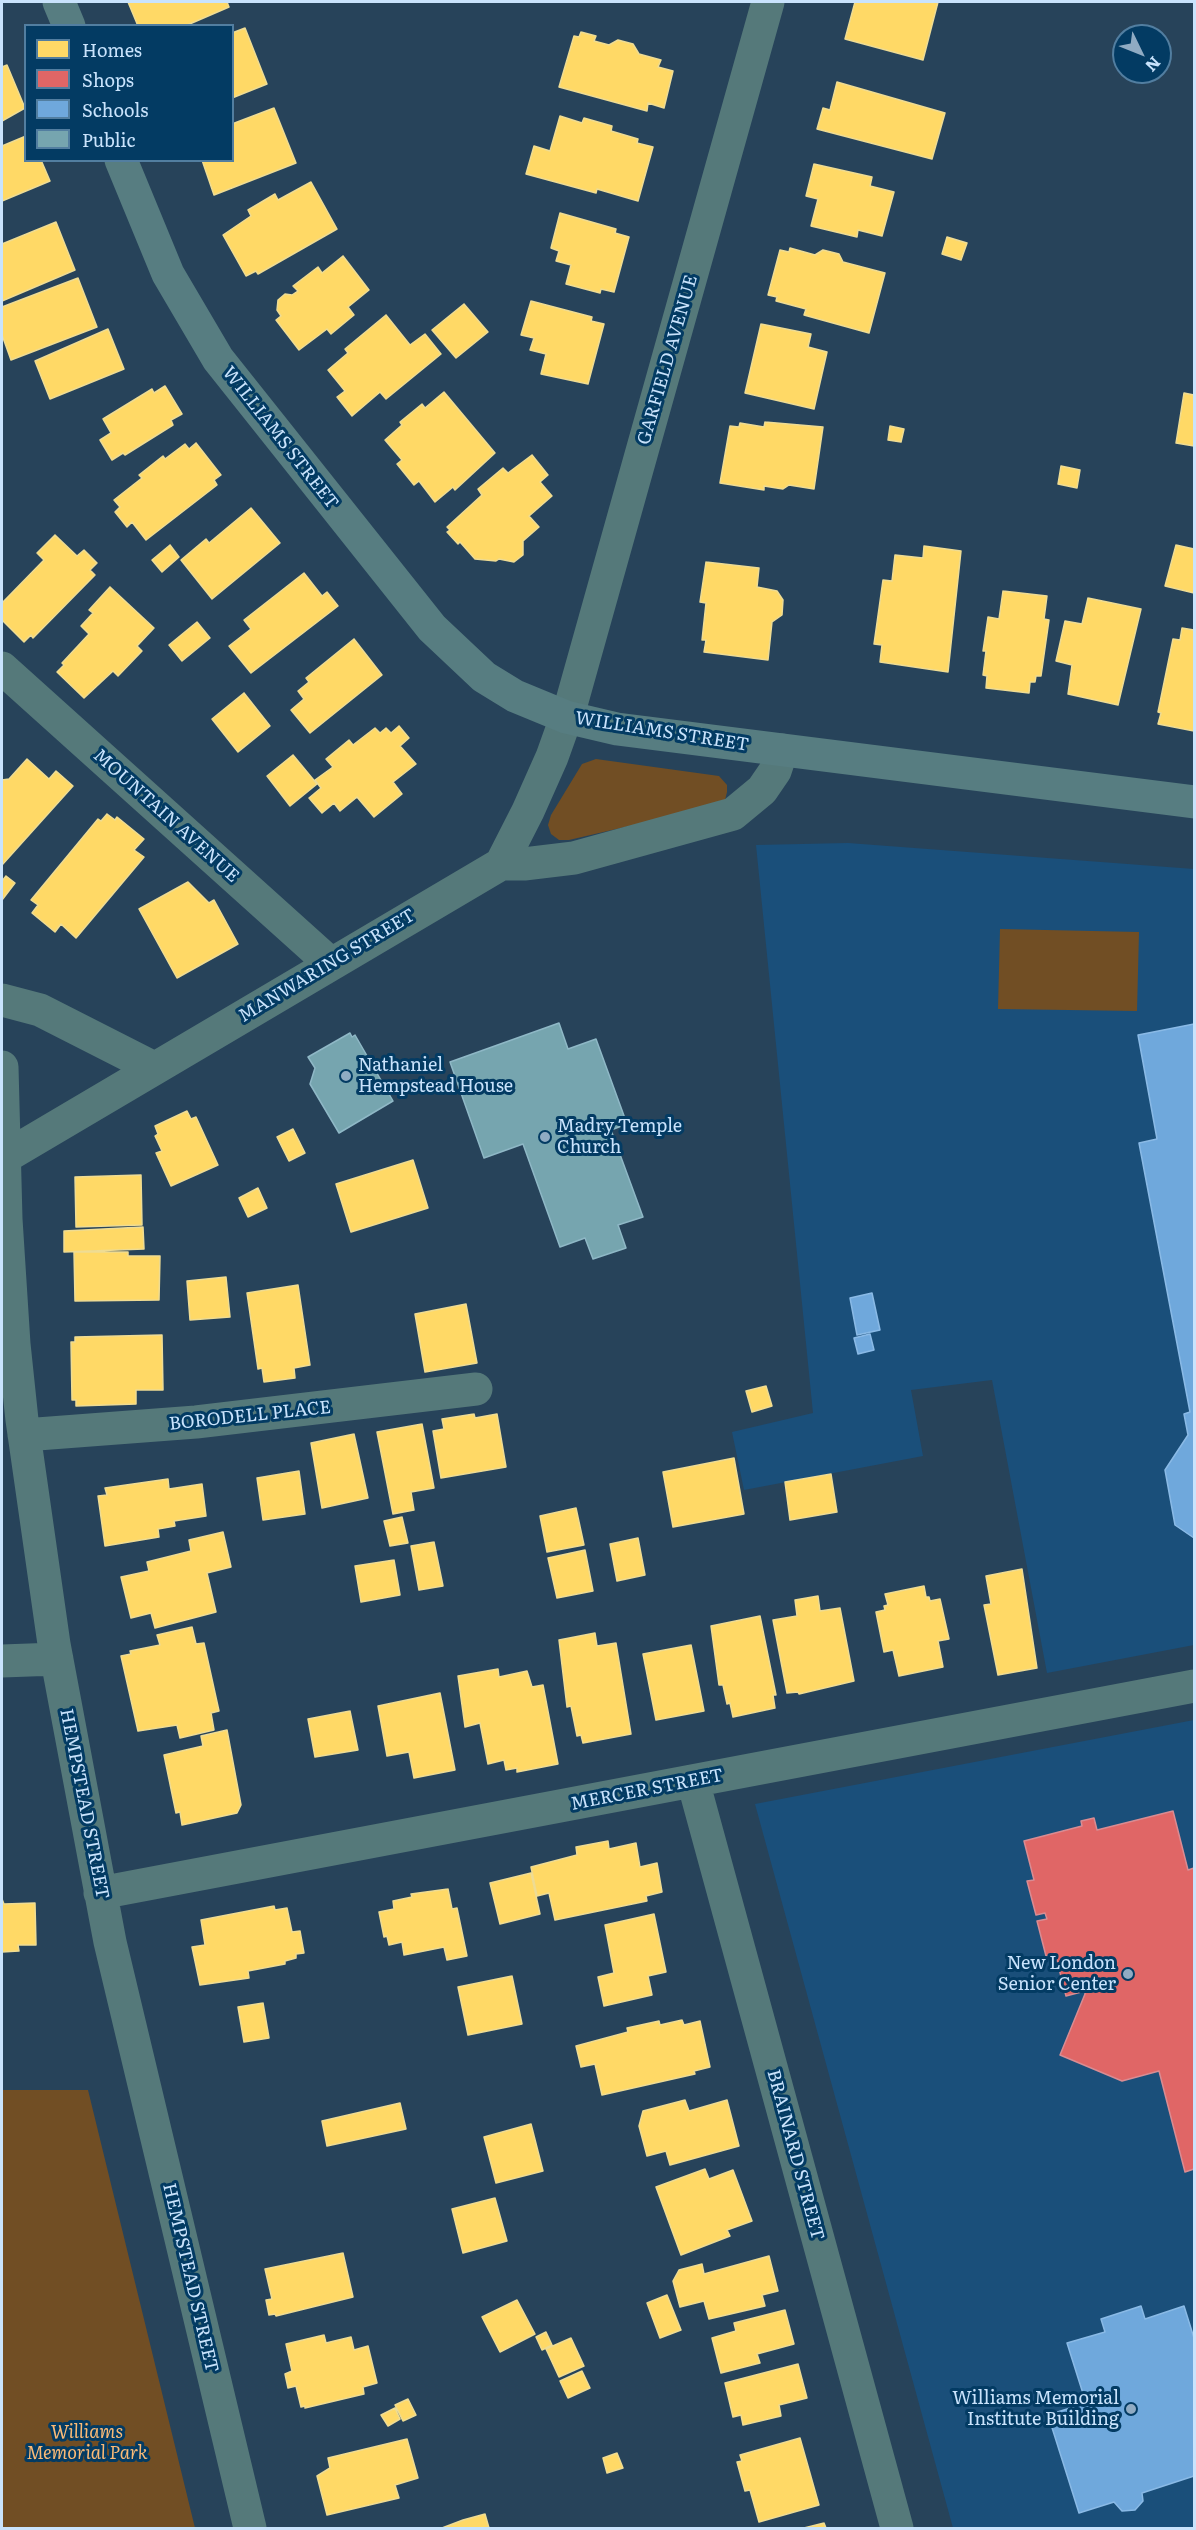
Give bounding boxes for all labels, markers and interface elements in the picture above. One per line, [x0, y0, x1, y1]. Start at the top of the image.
legend [24, 24, 234, 162]
north arrow [1112, 24, 1172, 84]
text: Homes [82, 36, 142, 63]
text: N [1140, 52, 1167, 78]
text: Shops [82, 66, 134, 93]
text: Schools [82, 96, 148, 123]
text: Public [82, 126, 136, 153]
street label: GARFIELD AVENUE [633, 273, 703, 447]
street label: WILLIAMS STREET [218, 362, 342, 514]
street label: WILLIAMS STREET [574, 708, 750, 756]
street label: MOUNTAIN AVENUE [89, 745, 243, 887]
street label: MANWARING STREET [235, 905, 419, 1027]
place label: Nathaniel Hempstead House [358, 1055, 513, 1098]
marker: Nathaniel Hempstead House [339, 1069, 353, 1083]
place label: Madry Temple Church [557, 1116, 682, 1158]
marker: Madry Temple Church [538, 1130, 552, 1144]
street label: BORODELL PLACE [168, 1397, 332, 1435]
street label: HEMPSTEAD STREET [55, 1707, 113, 1901]
street label: MERCER STREET [569, 1765, 725, 1815]
place label: New London Senior Center [998, 1953, 1116, 1996]
marker: New London Senior Center [1121, 1967, 1135, 1981]
street label: BRAINARD STREET [762, 2067, 828, 2243]
street label: HEMPSTEAD STREET [158, 2181, 222, 2375]
place label: Williams Memorial Institute Building [952, 2388, 1119, 2430]
marker: Williams Memorial Institute Building [1124, 2402, 1138, 2416]
park label: Williams Memorial Park [26, 2422, 148, 2464]

